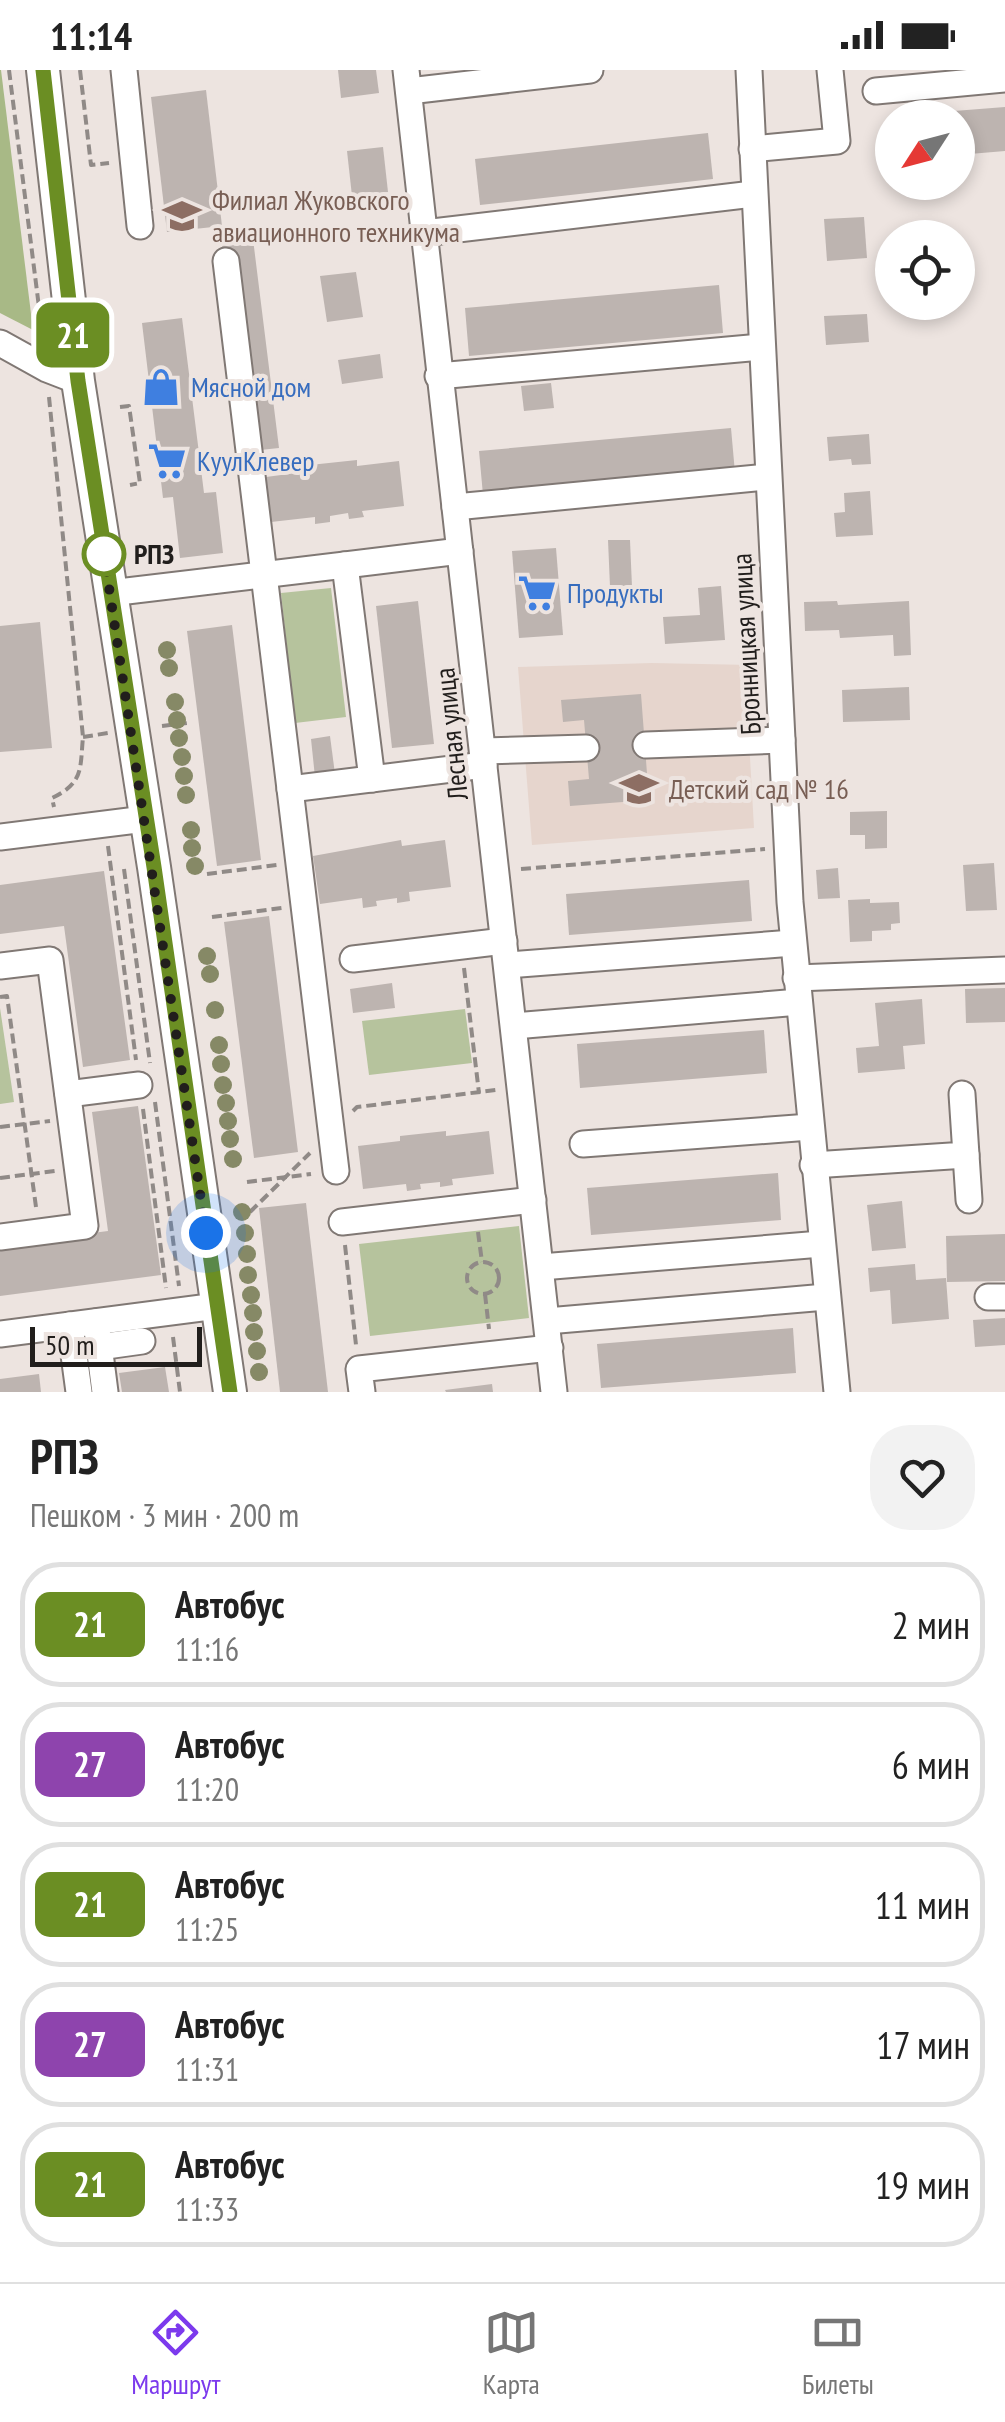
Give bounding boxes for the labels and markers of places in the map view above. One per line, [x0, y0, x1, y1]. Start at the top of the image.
place label: Филиал Жуковского авиационного техникума [212, 181, 460, 250]
school or university icon: Филиал Жуковского авиационного техникума [161, 195, 203, 237]
shop icon: Мясной дом [140, 366, 182, 408]
place label: Мясной дом [191, 368, 311, 405]
supermarket icon: КуулКлевер [146, 440, 188, 482]
place label: КуулКлевер [197, 442, 315, 479]
marker: РПЗ [83, 533, 125, 575]
place label: РПЗ [134, 535, 174, 572]
supermarket icon: Продукты [516, 572, 558, 614]
place label: Продукты [567, 574, 664, 611]
school or university icon: Детский сад № 16 [618, 768, 660, 810]
place label: Детский сад № 16 [669, 770, 849, 807]

